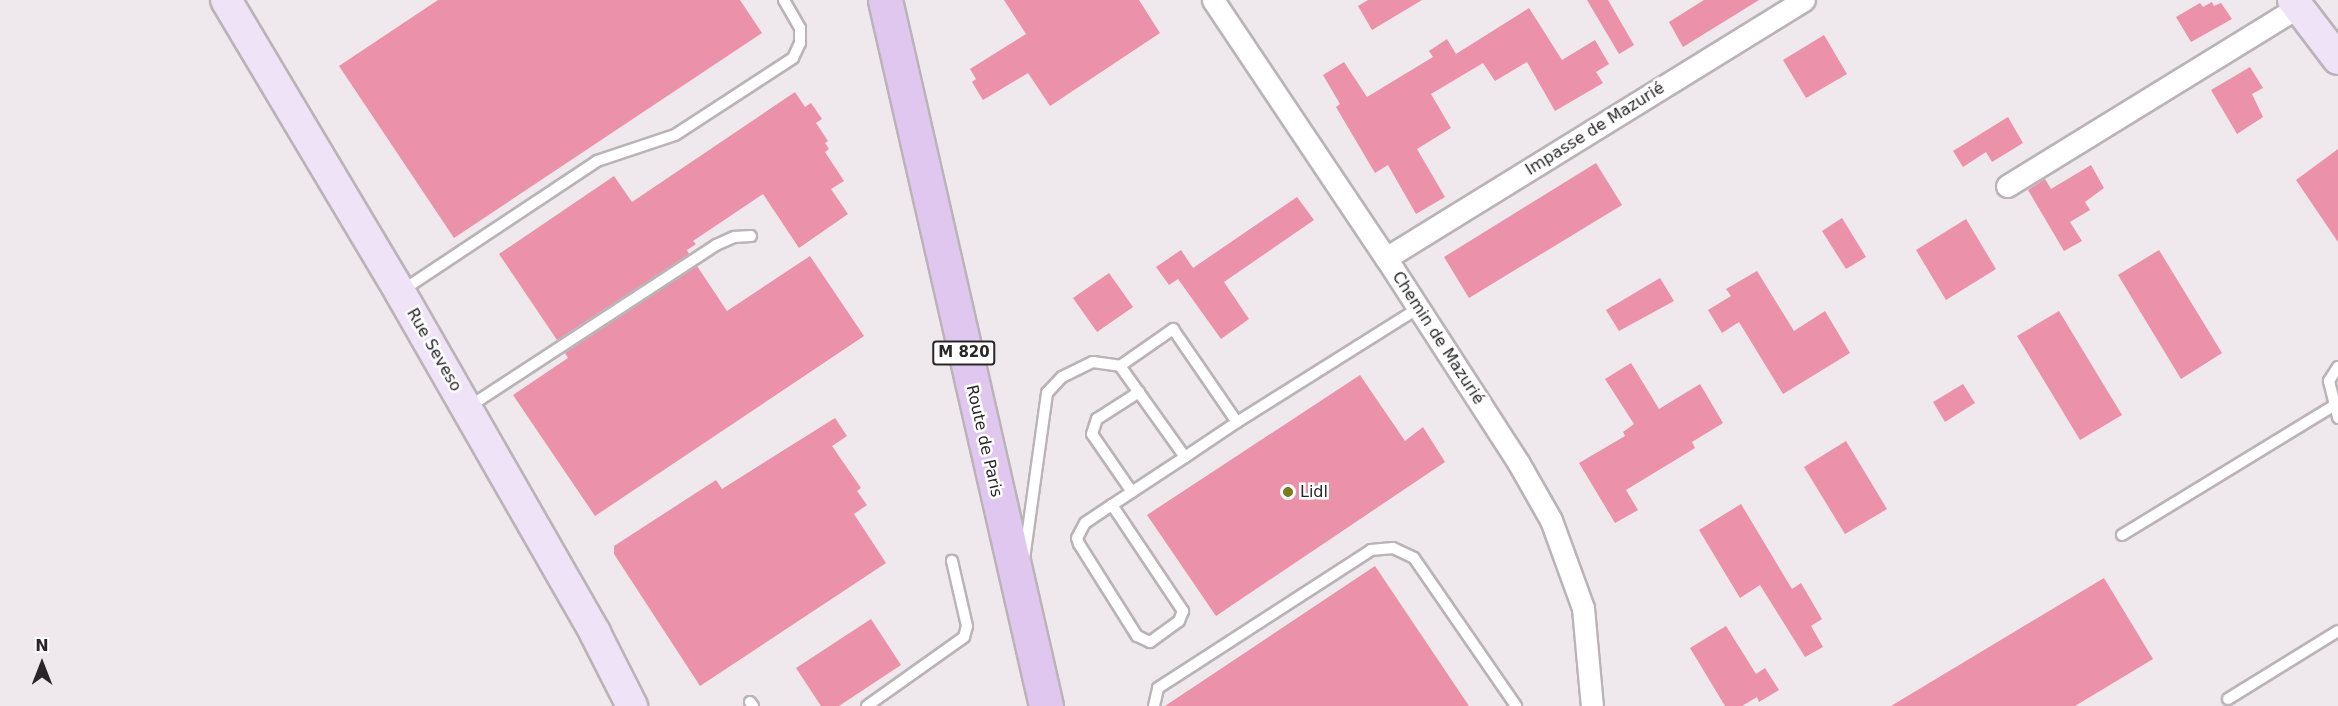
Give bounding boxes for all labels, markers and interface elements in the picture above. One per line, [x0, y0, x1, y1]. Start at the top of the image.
street label: Impasse de Mazurié [1522, 78, 1668, 180]
street label: Chemin de Mazurié [1388, 268, 1488, 408]
street label: Rue Seveso [402, 305, 466, 395]
road number: M 820 [931, 341, 997, 365]
street label: Route de Paris [962, 383, 1006, 499]
place label: Lidl [1300, 482, 1328, 502]
marker: Lidl [1281, 485, 1295, 499]
north arrow [12, 634, 72, 694]
text: N [35, 636, 49, 655]

